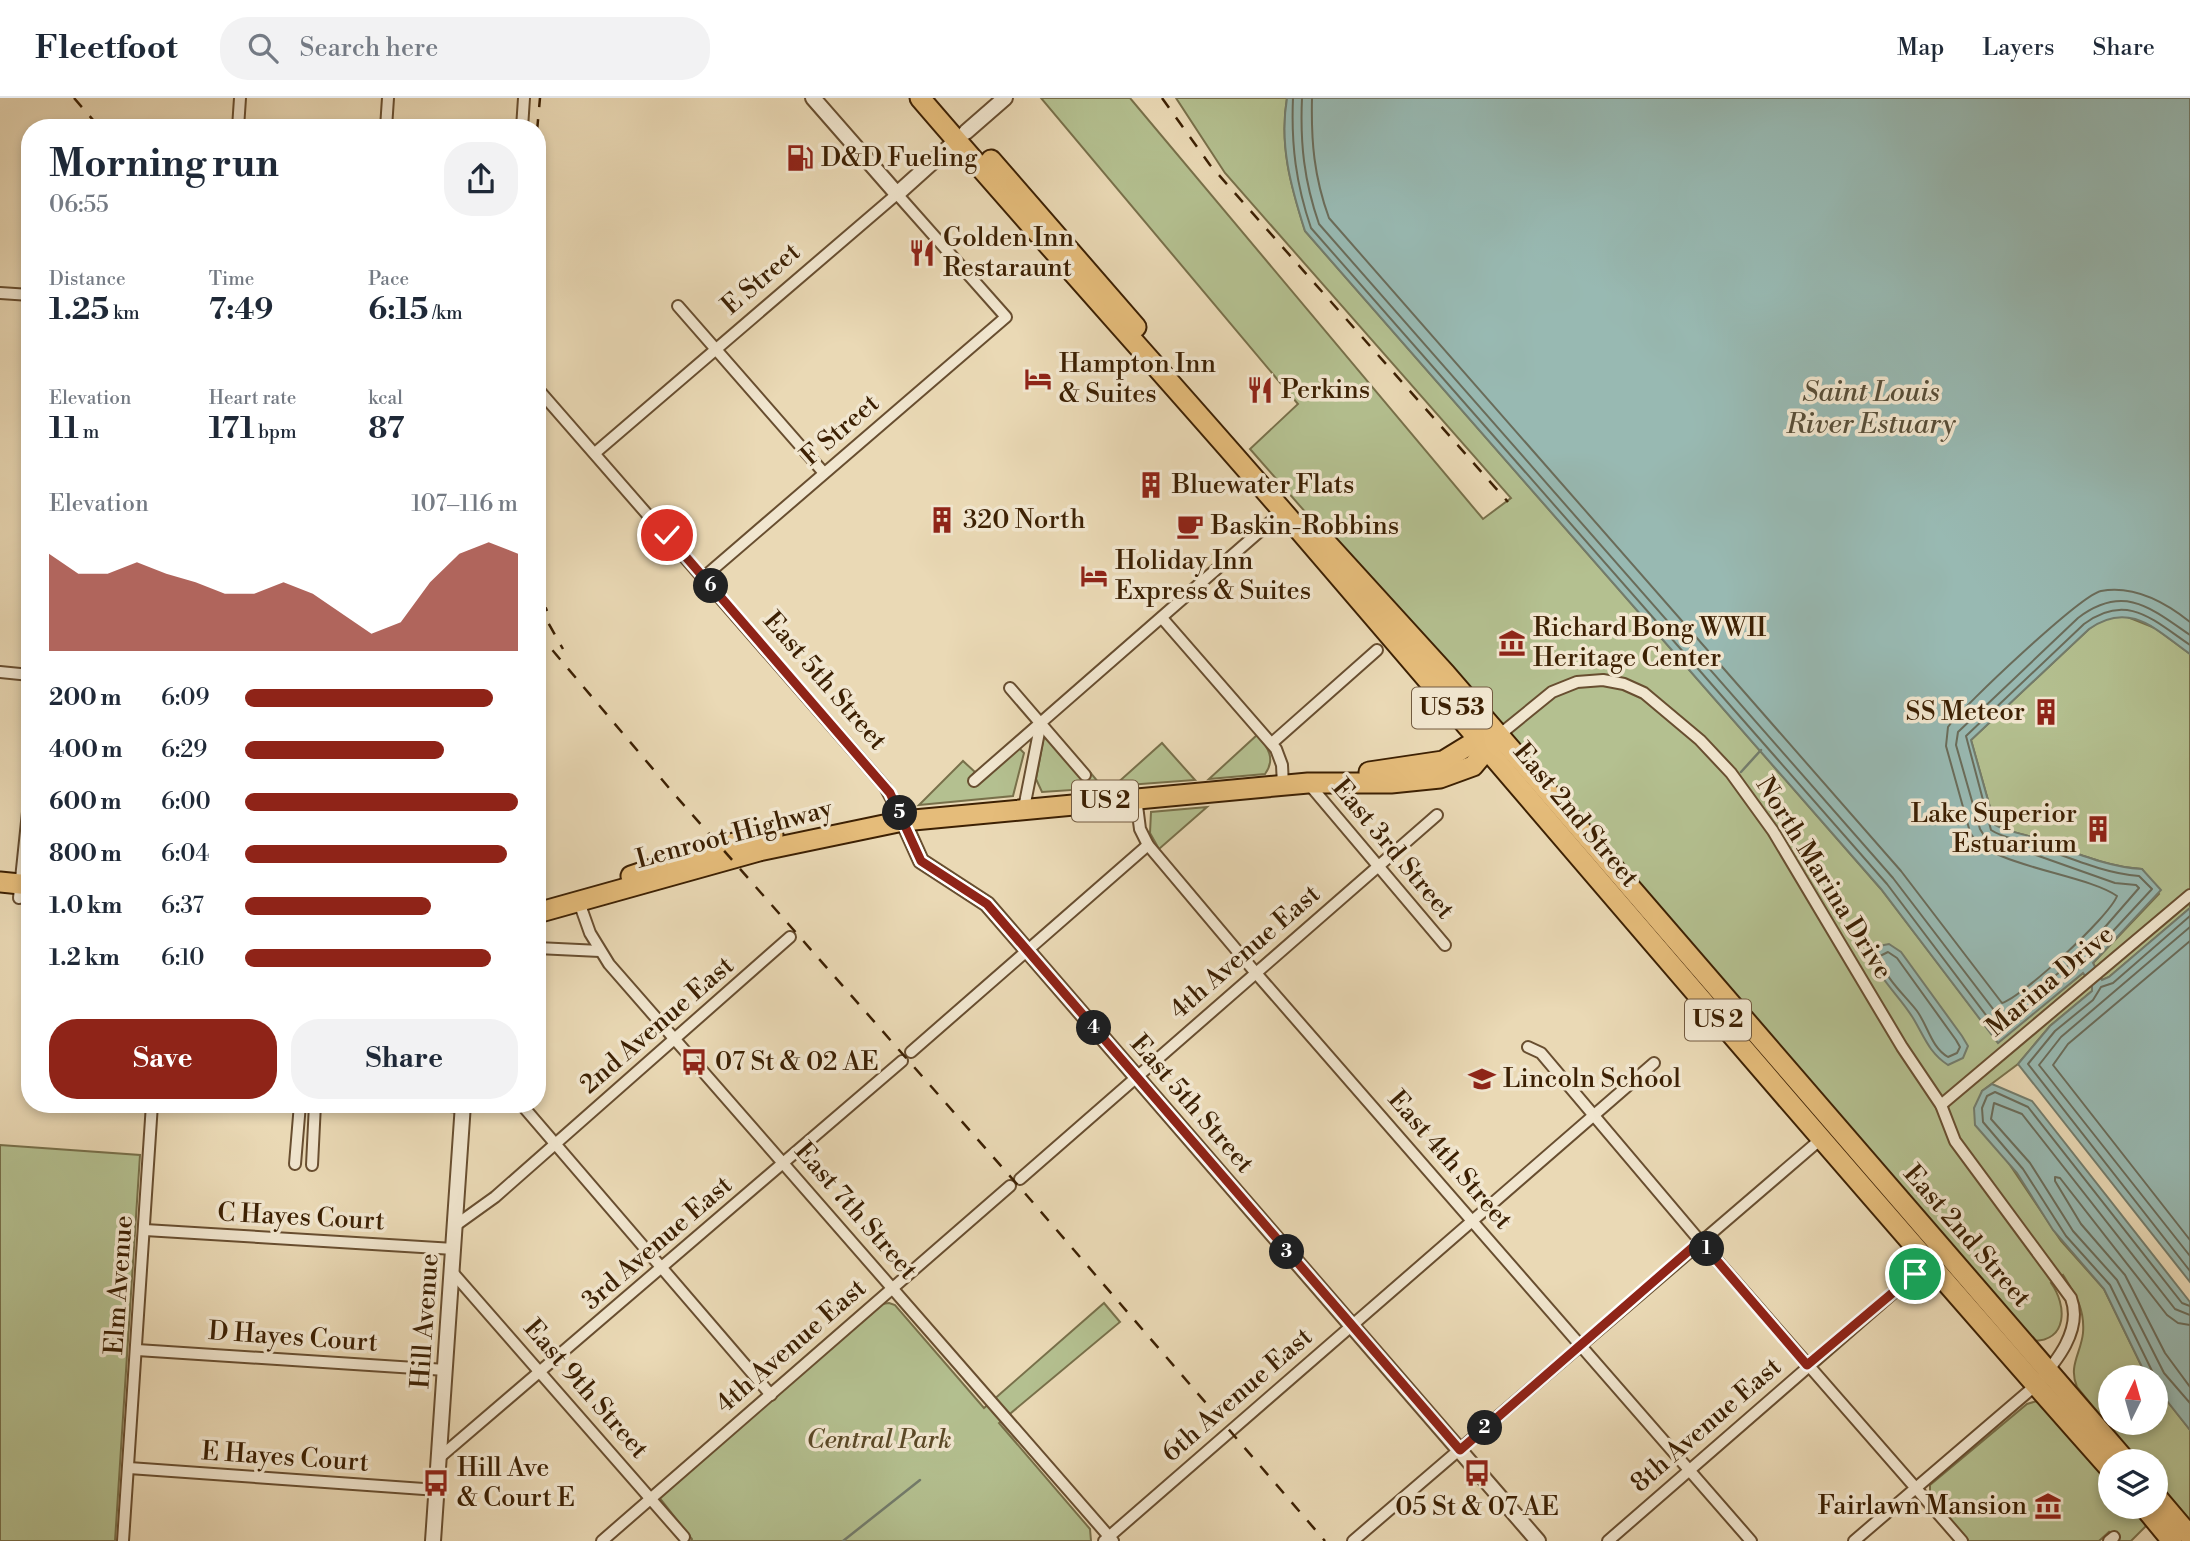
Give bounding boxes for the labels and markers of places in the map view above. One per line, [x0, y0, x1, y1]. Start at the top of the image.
place label: D&D Fueling [821, 142, 978, 174]
fuel station icon: D&D Fueling [785, 143, 815, 173]
place label: Golden Inn Restaraunt [943, 222, 1074, 284]
restaurant icon: Golden Inn Restaraunt [907, 238, 937, 268]
place label: Hampton Inn & Suites [1059, 348, 1216, 410]
hotel icon: Hampton Inn & Suites [1023, 364, 1053, 394]
place label: Perkins [1281, 374, 1370, 406]
restaurant icon: Perkins [1245, 375, 1275, 405]
place label: Bluewater Flats [1171, 469, 1354, 501]
building icon: Bluewater Flats [1136, 470, 1166, 500]
place label: 320 North [963, 504, 1085, 536]
pin [637, 505, 697, 565]
building icon: 320 North [927, 505, 957, 535]
place label: Baskin-Robbins [1210, 510, 1399, 542]
cafe icon: Baskin-Robbins [1175, 511, 1205, 541]
place label: Holiday Inn Express & Suites [1115, 545, 1311, 607]
hotel icon: Holiday Inn Express & Suites [1079, 561, 1109, 591]
pin: 6 [694, 568, 728, 603]
place label: Richard Bong WWII Heritage Center [1533, 612, 1766, 674]
museum icon: Richard Bong WWII Heritage Center [1497, 628, 1527, 658]
place label: SS Meteor [1906, 696, 2025, 728]
building icon: SS Meteor [2031, 697, 2061, 727]
pin: 5 [883, 796, 918, 830]
place label: Lake Superior Estuarium [1911, 798, 2077, 860]
building icon: Lake Superior Estuarium [2083, 814, 2113, 844]
pin: 4 [1076, 1010, 1112, 1046]
place label: 07 St & 02 AE [715, 1046, 879, 1078]
bus stop icon: 07 St & 02 AE [679, 1047, 709, 1077]
place label: Lincoln School [1503, 1063, 1681, 1095]
school or university icon: Lincoln School [1467, 1064, 1497, 1094]
pin: 1 [1690, 1232, 1724, 1266]
pin: 3 [1270, 1234, 1304, 1270]
pin [1885, 1244, 1945, 1304]
pin: 2 [1468, 1410, 1502, 1446]
place label: Hill Ave & Court E [457, 1452, 575, 1514]
bus stop icon: 05 St & 07 AE [1462, 1458, 1492, 1488]
bus stop icon: Hill Ave & Court E [421, 1468, 451, 1498]
place label: Fairlawn Mansion [1818, 1490, 2027, 1522]
place label: 05 St & 07 AE [1395, 1491, 1559, 1523]
museum icon: Fairlawn Mansion [2033, 1491, 2063, 1521]

